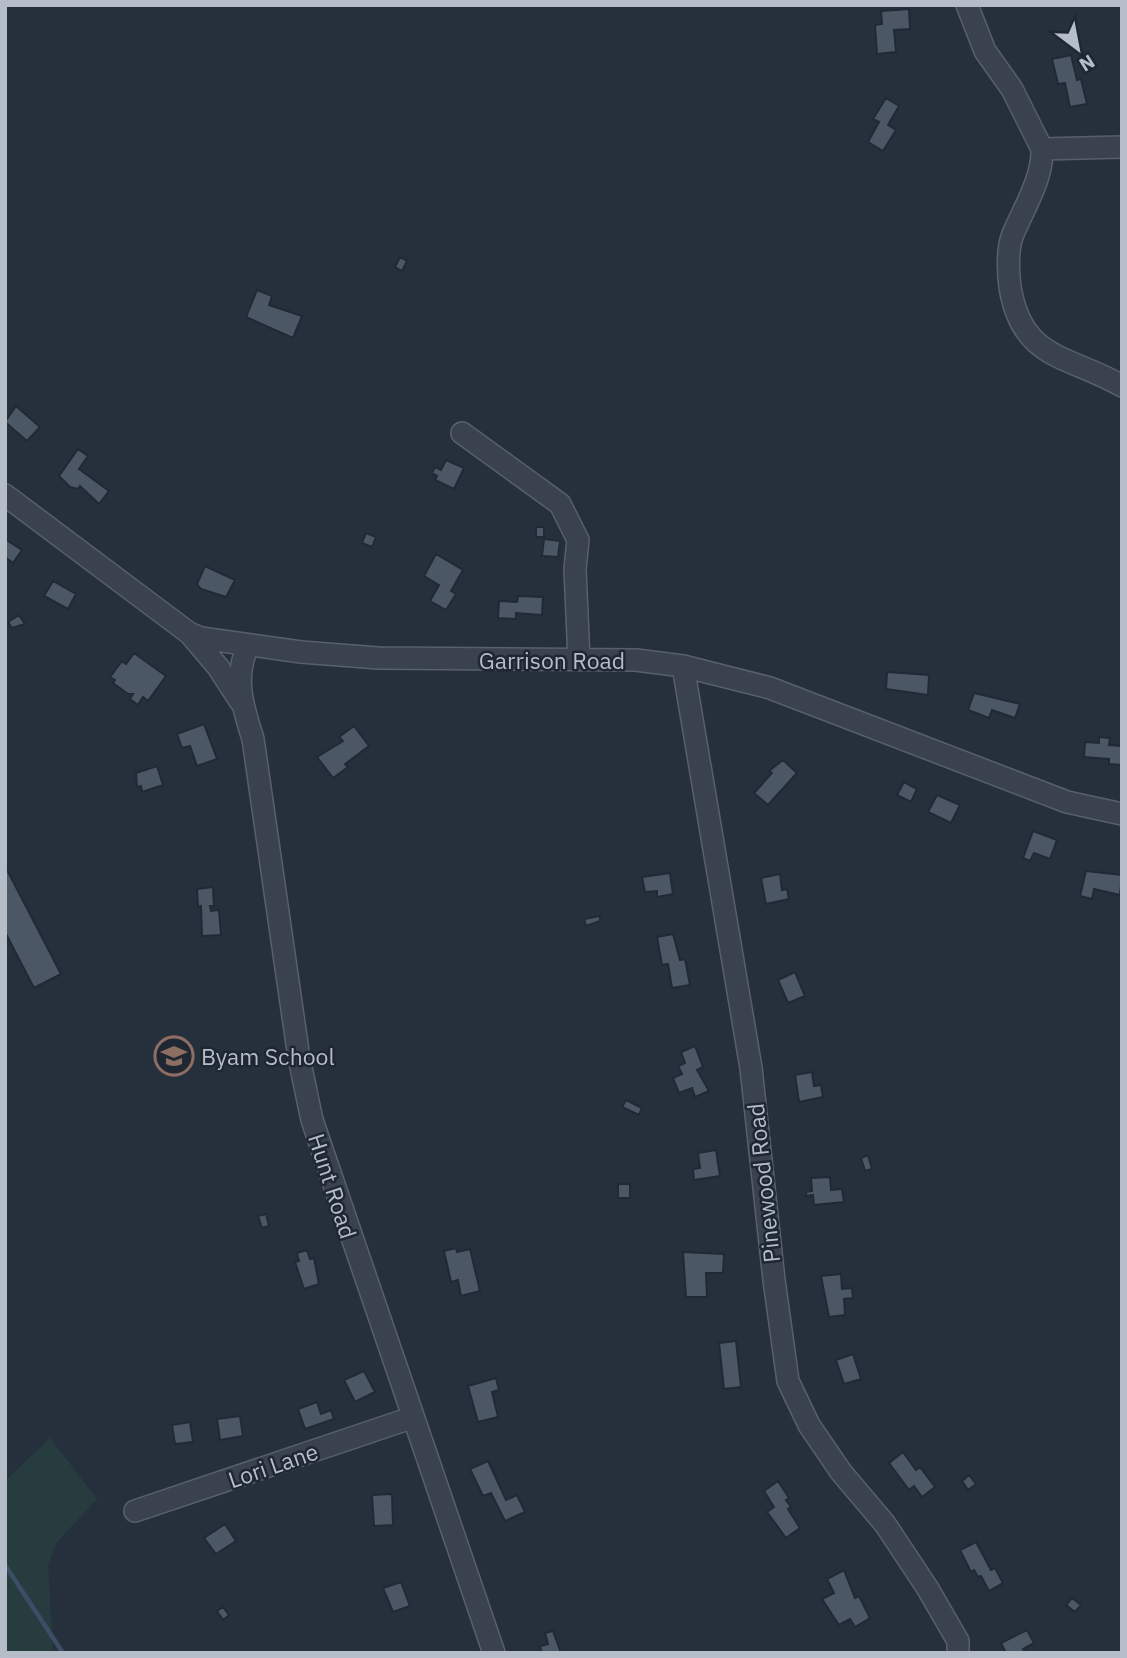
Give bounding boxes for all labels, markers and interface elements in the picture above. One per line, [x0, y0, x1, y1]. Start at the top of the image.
north arrow [1043, 14, 1113, 84]
text: N [1075, 50, 1099, 77]
street label: Garrison Road [479, 645, 625, 675]
school or university icon: Byam School [153, 1035, 195, 1077]
place label: Byam School [201, 1041, 335, 1071]
street label: Pinewood Road [740, 1102, 786, 1264]
street label: Hunt Road [302, 1130, 364, 1242]
street label: Lori Lane [224, 1436, 322, 1494]

